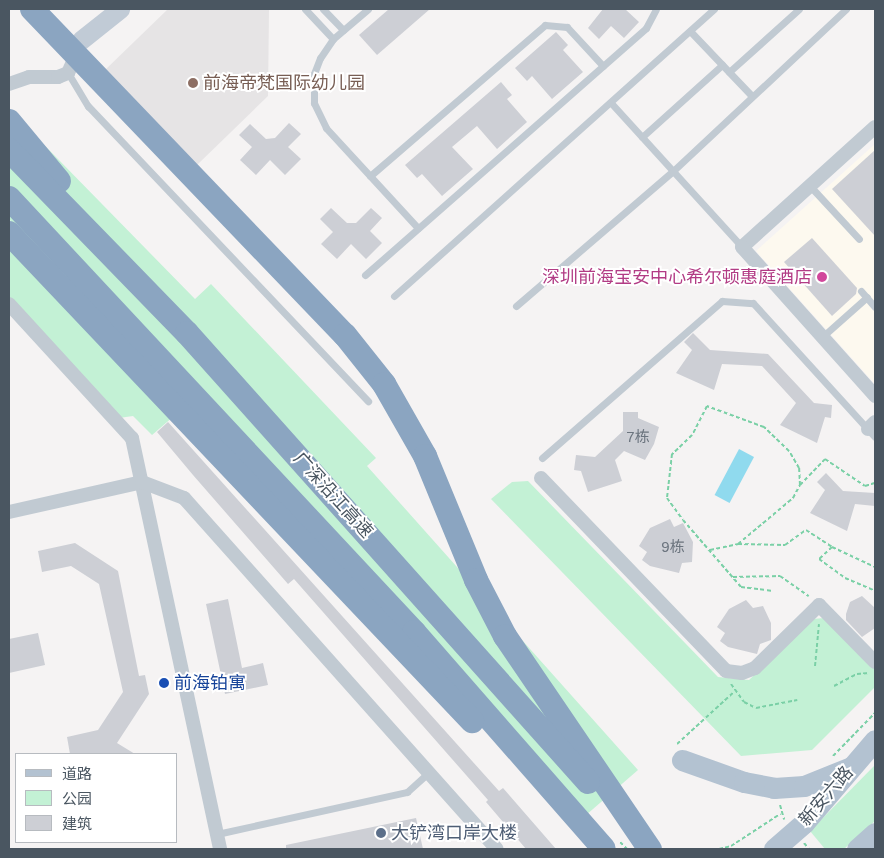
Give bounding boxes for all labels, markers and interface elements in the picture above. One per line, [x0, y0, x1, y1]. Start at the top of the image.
place label: 前海帝梵国际幼儿园 [203, 72, 365, 94]
marker: 前海帝梵国际幼儿园 [187, 77, 199, 89]
place label: 深圳前海宝安中心希尔顿惠庭酒店 [542, 266, 812, 288]
marker: 深圳前海宝安中心希尔顿惠庭酒店 [816, 271, 828, 283]
house number: 7栋 [626, 428, 650, 446]
street label: 广深沿江高速 [289, 448, 377, 542]
house number: 9栋 [661, 538, 685, 556]
place label: 前海铂寓 [174, 672, 246, 694]
marker: 前海铂寓 [158, 677, 170, 689]
legend [15, 753, 178, 843]
street label: 新安六路 [794, 762, 858, 830]
text: 道路 [62, 765, 92, 782]
text: 公园 [62, 790, 92, 807]
text: 建筑 [62, 815, 92, 832]
place label: 大铲湾口岸大楼 [391, 822, 517, 844]
marker: 大铲湾口岸大楼 [375, 827, 387, 839]

